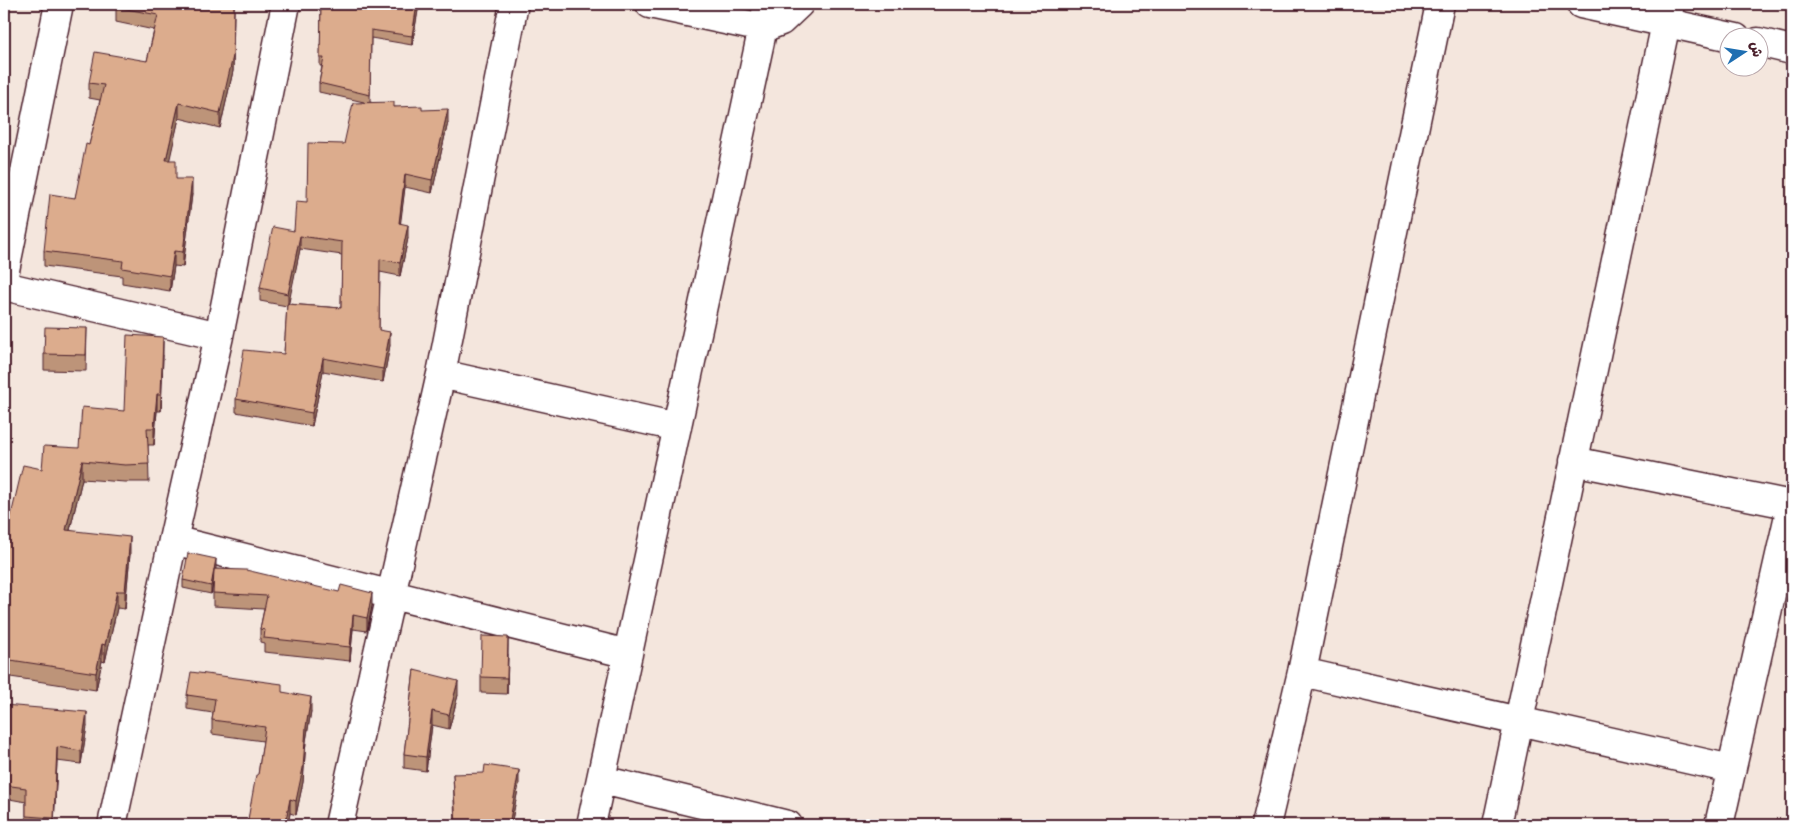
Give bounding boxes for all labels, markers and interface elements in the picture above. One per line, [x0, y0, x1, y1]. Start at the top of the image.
north arrow [1718, 28, 1768, 78]
text: ش [1743, 40, 1766, 59]

